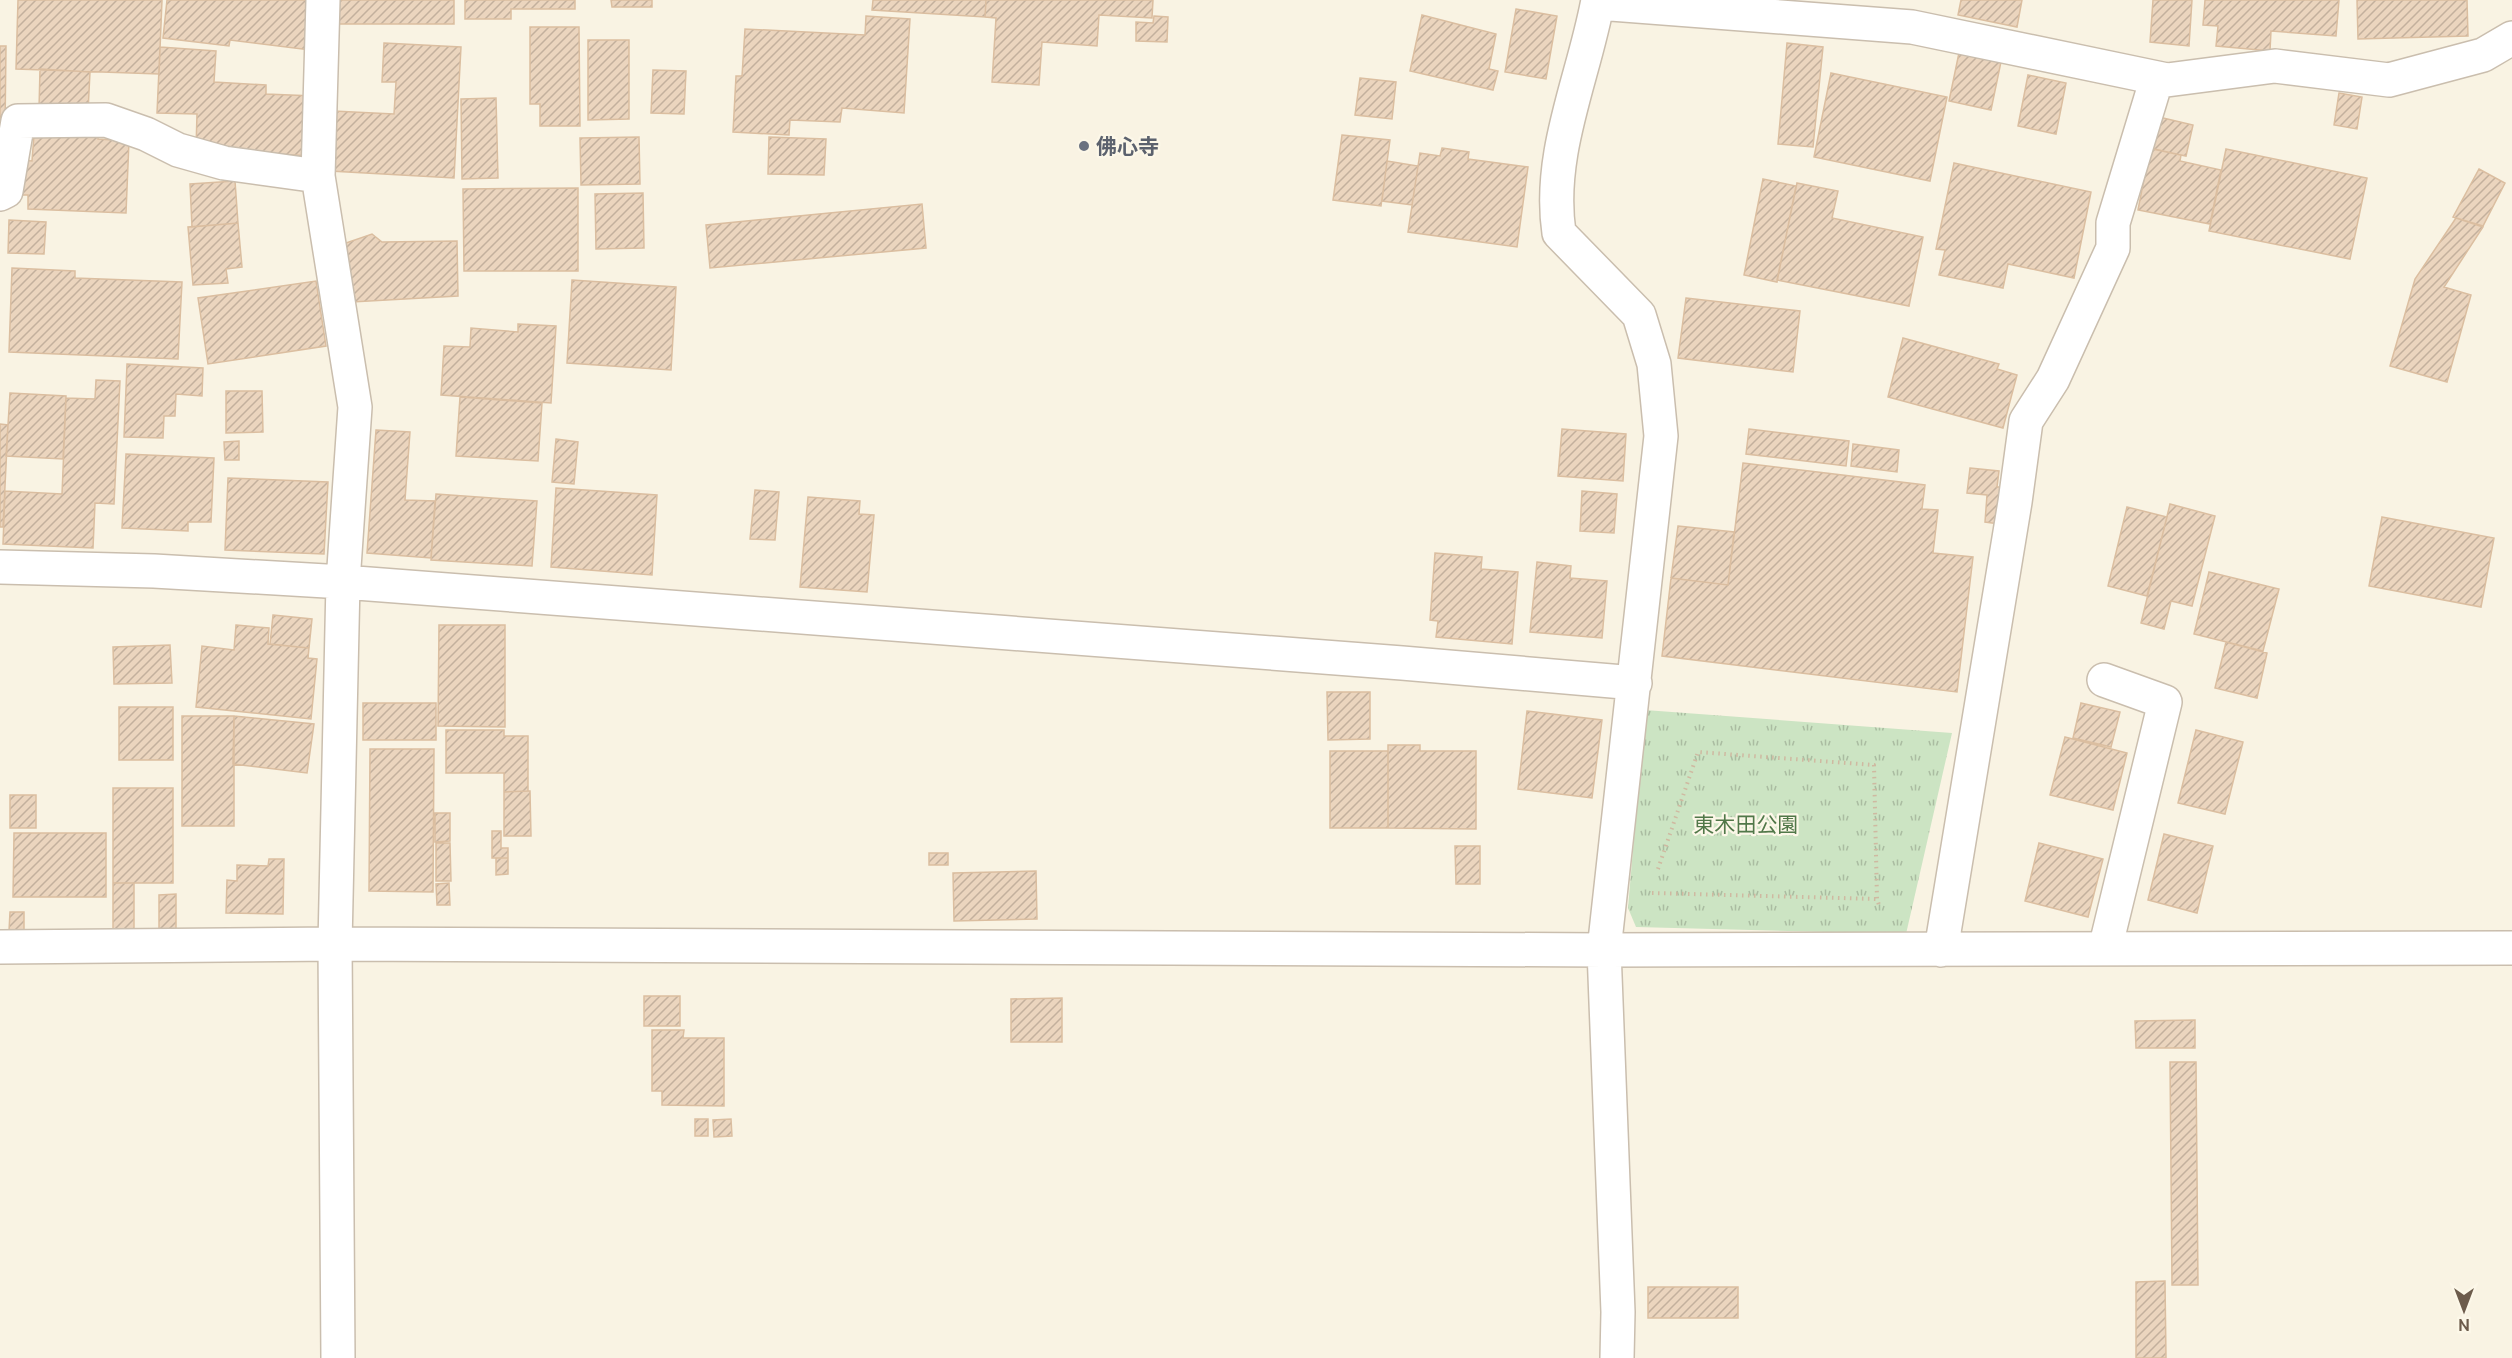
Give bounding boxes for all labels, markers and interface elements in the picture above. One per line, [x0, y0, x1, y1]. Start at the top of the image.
place label: 佛心寺 [1096, 134, 1159, 158]
marker: 佛心寺 [1077, 139, 1091, 153]
park label: 東木田公園 [1694, 812, 1799, 836]
north arrow [2434, 1280, 2494, 1340]
text: N [2458, 1316, 2470, 1334]

